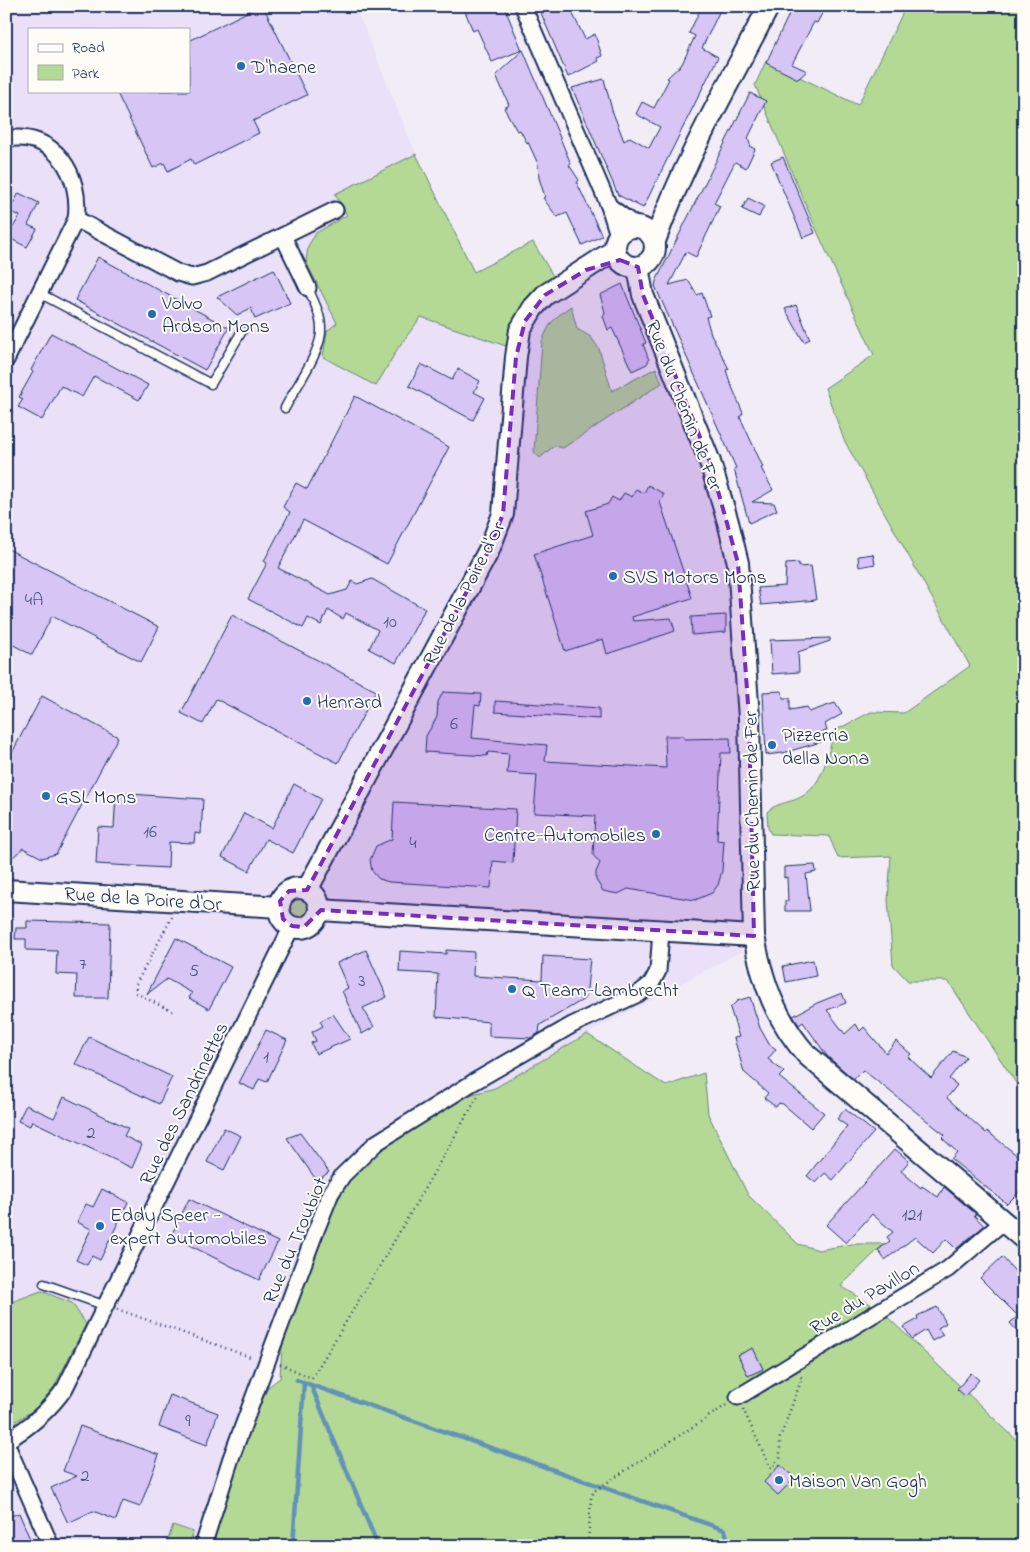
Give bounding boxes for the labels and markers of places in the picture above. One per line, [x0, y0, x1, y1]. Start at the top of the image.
place label: D'haene [250, 54, 316, 83]
marker: D'haene [235, 60, 247, 72]
place label: Volvo Ardson Mons [161, 290, 270, 342]
marker: Volvo Ardson Mons [146, 308, 158, 320]
place label: SVS Motors Mons [623, 564, 767, 593]
marker: SVS Motors Mons [607, 570, 619, 582]
place label: Henrard [317, 689, 382, 718]
marker: Henrard [301, 695, 313, 707]
place label: Pizzerria della Nona [782, 722, 869, 774]
marker: Pizzerria della Nona [766, 739, 778, 751]
place label: GSL Mons [56, 784, 136, 813]
marker: GSL Mons [40, 790, 52, 802]
place label: Centre-Automobiles [484, 822, 646, 851]
marker: Centre-Automobiles [650, 828, 662, 840]
place label: Q Team-Lambrecht [522, 977, 679, 1006]
marker: Q Team-Lambrecht [506, 983, 518, 995]
place label: Eddy Speer - expert automobiles [110, 1202, 267, 1254]
marker: Eddy Speer - expert automobiles [94, 1220, 106, 1232]
place label: Maison Van Gogh [789, 1468, 927, 1498]
marker: Maison Van Gogh [773, 1474, 785, 1486]

